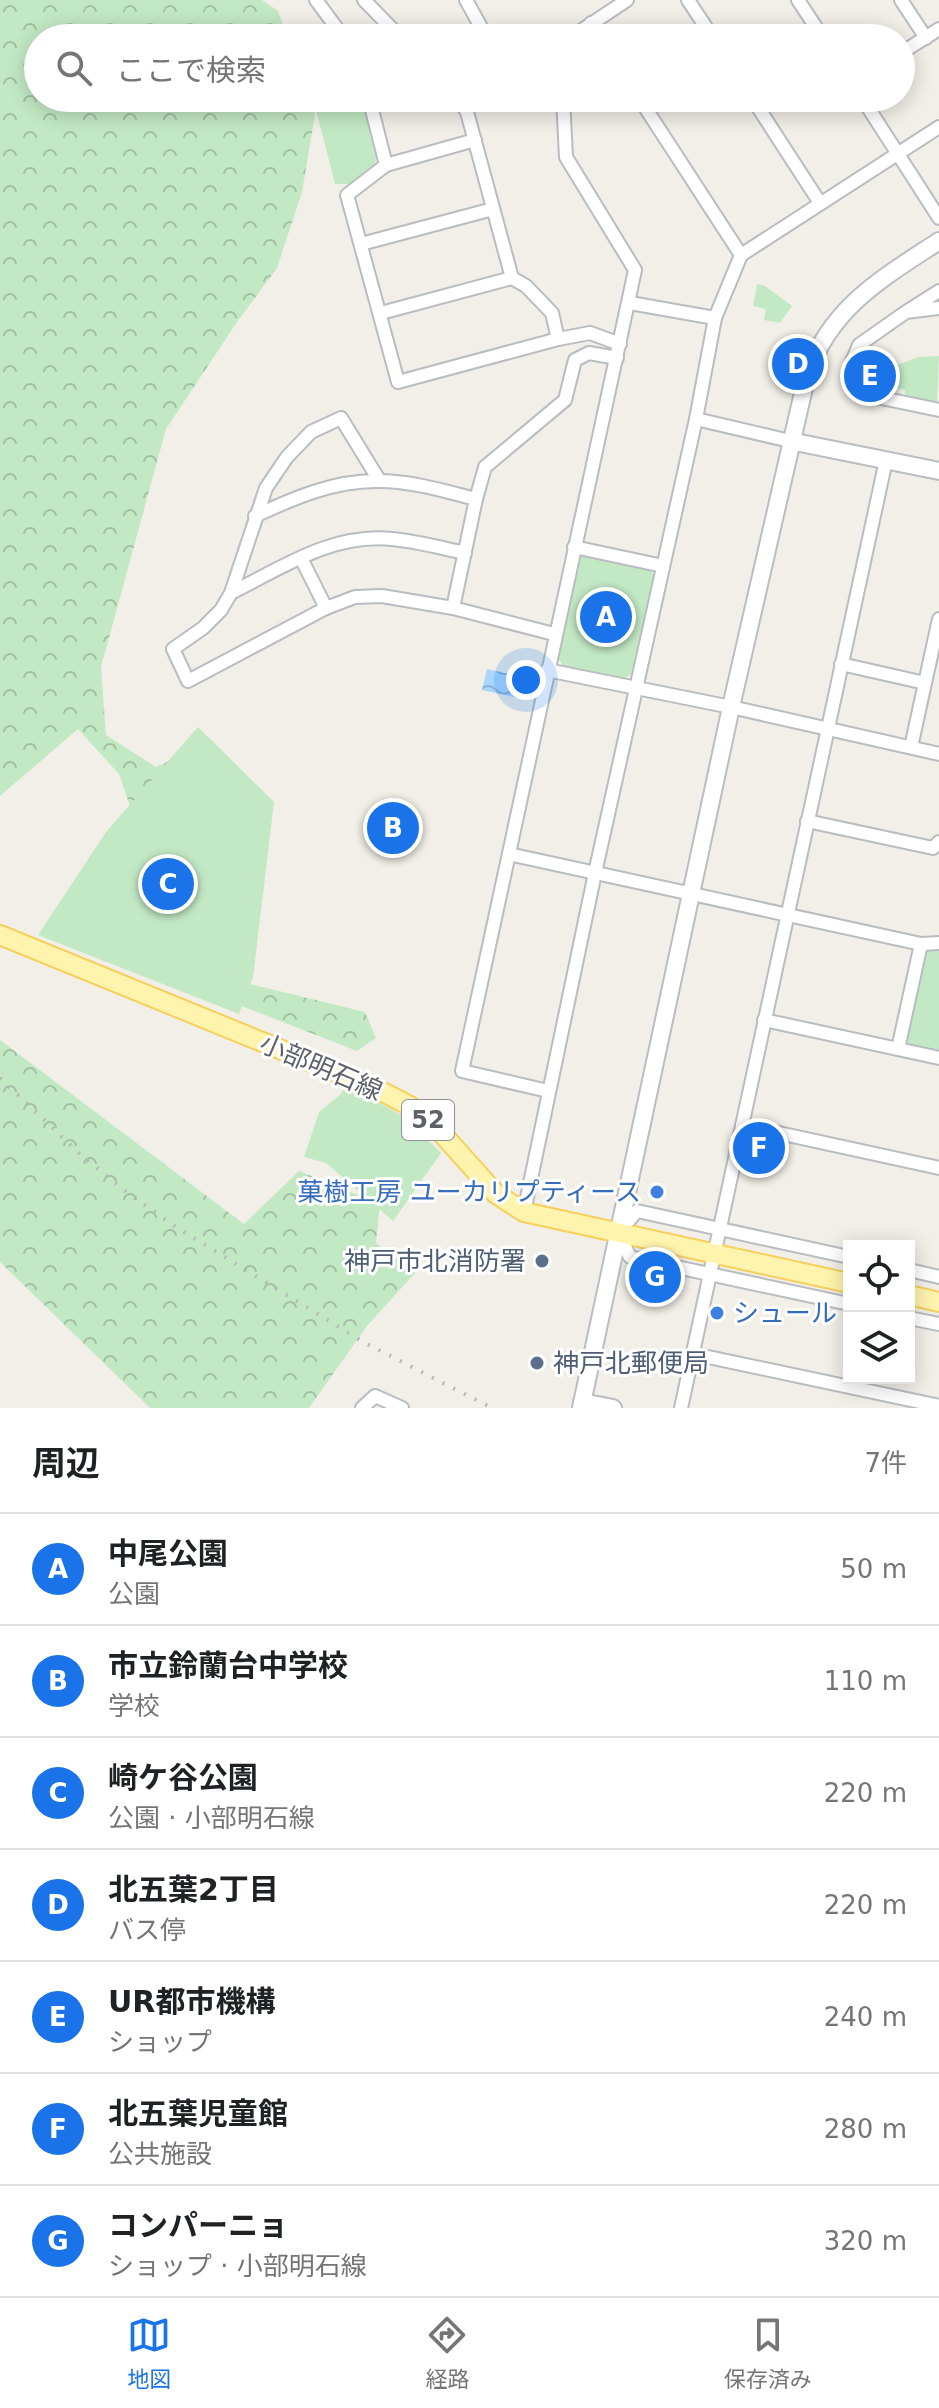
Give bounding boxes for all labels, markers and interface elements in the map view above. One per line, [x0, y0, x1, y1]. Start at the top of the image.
search box [24, 24, 915, 112]
icon: search [52, 46, 96, 90]
text: ここで検索 [116, 53, 266, 88]
pin: D [772, 334, 824, 394]
pin: E [844, 346, 896, 406]
pin: A [580, 587, 632, 647]
your location [506, 660, 546, 700]
pin: B [367, 798, 419, 858]
pin: C [142, 854, 194, 914]
street label: 小部明石線 [255, 1028, 387, 1106]
road number: 52 [402, 1100, 454, 1140]
pin: F [733, 1118, 785, 1178]
place label: 菓樹工房 ユーカリプティース [298, 1177, 641, 1207]
marker: 菓樹工房 ユーカリプティース [648, 1183, 666, 1201]
map controls [843, 1240, 915, 1384]
button: locate [843, 1240, 915, 1312]
place label: 神戸市北消防署 [344, 1246, 526, 1276]
pin: G [629, 1247, 681, 1307]
marker: 神戸市北消防署 [533, 1252, 551, 1270]
place label: シュール [733, 1298, 837, 1328]
marker: シュール [708, 1304, 726, 1322]
button: layers [843, 1312, 915, 1384]
place label: 神戸北郵便局 [553, 1348, 709, 1378]
marker: 神戸北郵便局 [528, 1354, 546, 1372]
text: 周辺 [32, 1443, 100, 1483]
text: 7件 [864, 1448, 907, 1478]
text: 中尾公園 [108, 1536, 228, 1571]
text: A [48, 1554, 68, 1584]
text: 50 m [840, 1554, 907, 1584]
text: 公園 [108, 1579, 160, 1609]
text: 市立鈴蘭台中学校 [108, 1648, 348, 1683]
text: B [48, 1666, 68, 1696]
text: 110 m [824, 1666, 907, 1696]
text: 学校 [108, 1691, 160, 1721]
text: 崎ケ谷公園 [108, 1760, 258, 1795]
text: C [48, 1778, 68, 1808]
text: 220 m [824, 1778, 907, 1808]
text: 公園 · 小部明石線 [108, 1803, 315, 1833]
text: 北五葉2丁目 [108, 1872, 279, 1907]
text: D [47, 1890, 69, 1920]
text: 220 m [824, 1890, 907, 1920]
text: バス停 [108, 1915, 186, 1945]
text: UR都市機構 [108, 1984, 275, 2019]
text: E [49, 2002, 67, 2032]
text: 240 m [824, 2002, 907, 2032]
text: ショップ [108, 2027, 212, 2057]
text: 北五葉児童館 [108, 2096, 288, 2131]
text: F [49, 2114, 67, 2144]
text: 280 m [824, 2114, 907, 2144]
text: 公共施設 [108, 2139, 212, 2169]
text: コンパーニョ [108, 2208, 288, 2243]
text: G [47, 2226, 69, 2256]
text: 320 m [824, 2226, 907, 2256]
text: ショップ · 小部明石線 [108, 2251, 367, 2281]
tab: 地図 [127, 2313, 171, 2393]
tab: 経路 [425, 2313, 470, 2393]
tab: 保存済み [724, 2313, 812, 2393]

